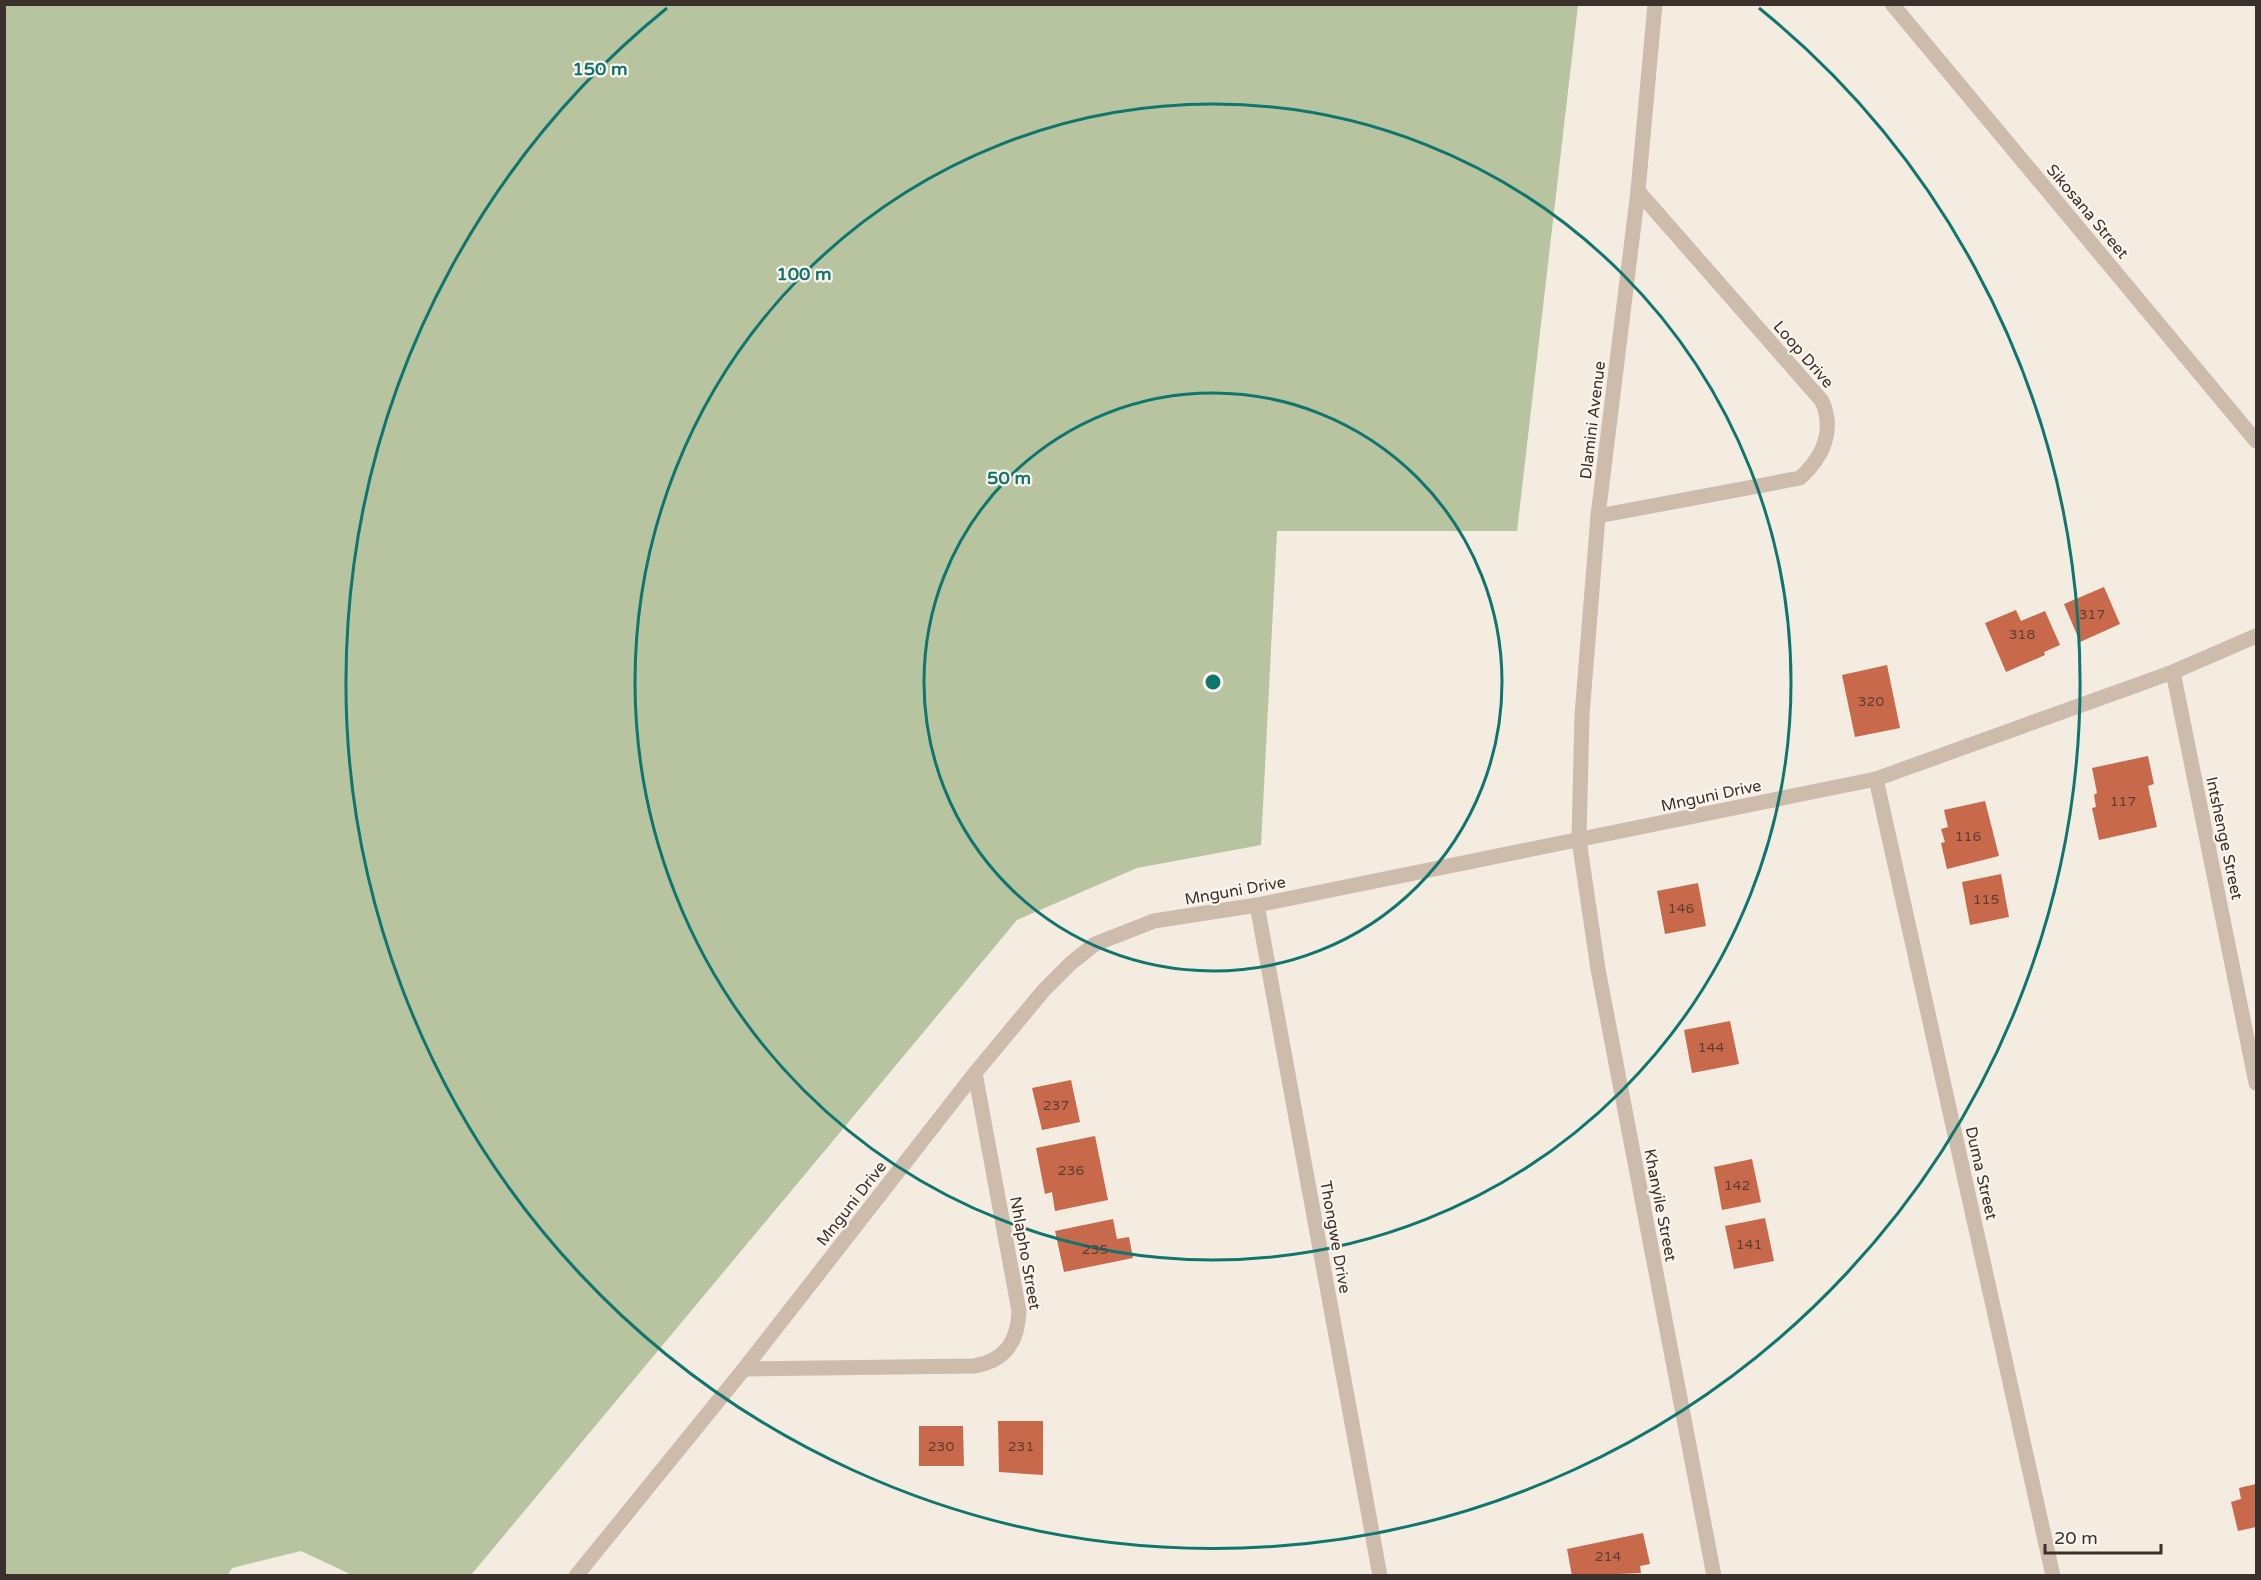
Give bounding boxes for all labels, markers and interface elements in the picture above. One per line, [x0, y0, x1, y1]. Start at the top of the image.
text: 150 m [572, 58, 628, 80]
street label: Sikosana Street [2042, 160, 2133, 263]
text: 100 m [776, 263, 832, 285]
street label: Loop Drive [1769, 317, 1838, 392]
street label: Dlamini Avenue [1576, 360, 1610, 480]
text: 50 m [987, 467, 1031, 489]
house number: 317 [2079, 606, 2105, 623]
house number: 318 [2009, 626, 2035, 643]
centre of rings [1203, 672, 1223, 692]
house number: 320 [1858, 693, 1884, 710]
street label: Intshenge Street [2201, 775, 2247, 902]
street label: Mnguni Drive [1659, 776, 1763, 816]
house number: 117 [2110, 793, 2136, 810]
house number: 116 [1955, 828, 1981, 845]
street label: Mnguni Drive [1183, 872, 1287, 910]
house number: 115 [1973, 891, 1999, 908]
house number: 146 [1668, 900, 1694, 917]
house number: 144 [1698, 1039, 1724, 1056]
house number: 237 [1043, 1097, 1069, 1114]
street label: Duma Street [1961, 1125, 2001, 1222]
street label: Khanyile Street [1639, 1147, 1681, 1263]
street label: Mnguni Drive [812, 1157, 891, 1250]
house number: 236 [1058, 1162, 1084, 1179]
house number: 142 [1724, 1177, 1750, 1194]
street label: Thongwe Drive [1315, 1179, 1355, 1295]
street label: Nhlapho Street [1005, 1195, 1045, 1311]
house number: 141 [1736, 1236, 1762, 1253]
house number: 235 [1082, 1241, 1108, 1258]
house number: 230 [928, 1438, 954, 1455]
house number: 231 [1008, 1438, 1034, 1455]
scale bar [2045, 1517, 2160, 1555]
text: 20 m [2054, 1527, 2098, 1549]
house number: 214 [1595, 1548, 1621, 1565]

